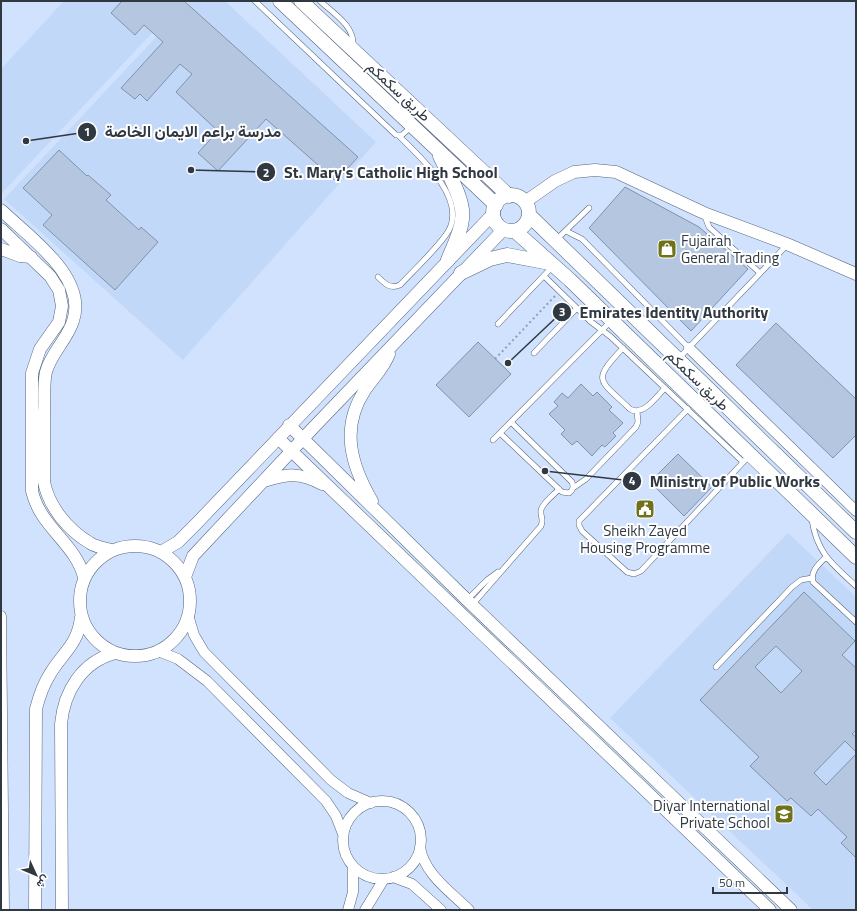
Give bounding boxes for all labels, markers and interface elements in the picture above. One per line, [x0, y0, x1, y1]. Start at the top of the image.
street label: طريق سكمكم [362, 55, 436, 127]
callout: مدرسة براعم الايمان الخاصة [77, 118, 289, 146]
text: مدرسة براعم الايمان الخاصة [105, 119, 282, 143]
text: 1 [84, 122, 90, 141]
callout: St. Mary's Catholic High School [256, 158, 506, 186]
text: St. Mary's Catholic High School [284, 160, 498, 184]
text: 2 [263, 163, 269, 182]
place label: Fujairah General Trading [681, 229, 779, 269]
shop icon: Fujairah General Trading [656, 238, 678, 260]
callout: Emirates Identity Authority [552, 298, 776, 326]
text: Emirates Identity Authority [580, 300, 768, 324]
text: 3 [559, 302, 565, 321]
street label: طريق سكمكم [661, 344, 735, 416]
callout: Ministry of Public Works [622, 467, 828, 495]
text: Ministry of Public Works [650, 469, 820, 493]
text: 4 [629, 471, 636, 490]
public building icon: Sheikh Zayed Housing Programme [634, 498, 656, 520]
place label: Sheikh Zayed Housing Programme [580, 519, 710, 559]
place label: Diyar International Private School [653, 794, 770, 834]
school or university icon: Diyar International Private School [773, 803, 795, 825]
north arrow [16, 855, 56, 895]
scale bar [713, 869, 787, 895]
text: ش [33, 872, 54, 892]
text: 50 m [719, 873, 745, 892]

